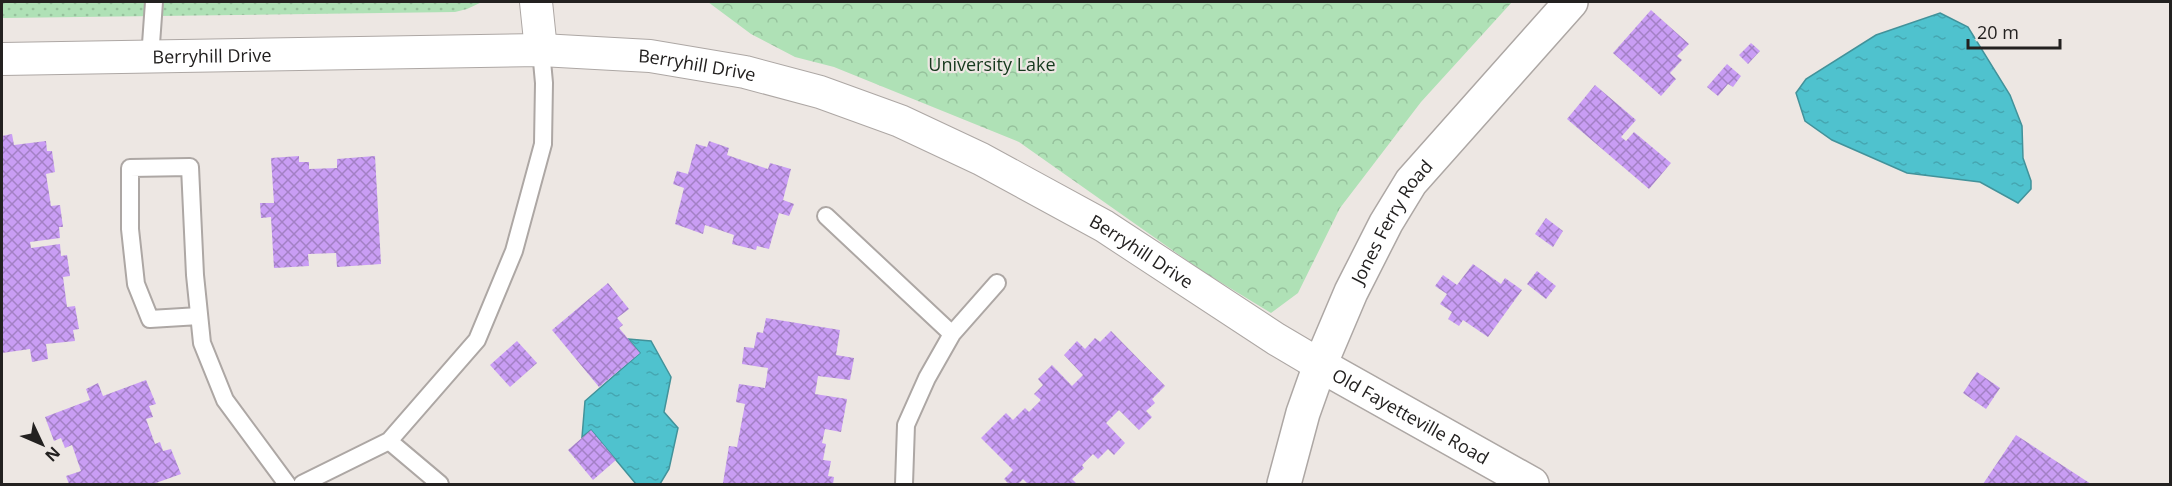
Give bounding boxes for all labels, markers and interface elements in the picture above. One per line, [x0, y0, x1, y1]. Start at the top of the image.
scale bar [1968, 12, 2060, 50]
text: 20 m [1977, 20, 2019, 44]
street label: Berryhill Drive [152, 43, 272, 68]
street label: Berryhill Drive [638, 43, 759, 86]
park label: University Lake [928, 52, 1056, 76]
street label: Jones Ferry Road [1344, 154, 1437, 290]
street label: Berryhill Drive [1086, 209, 1198, 293]
street label: Old Fayetteville Road [1328, 362, 1493, 469]
north arrow [12, 414, 72, 474]
text: N [40, 442, 65, 467]

